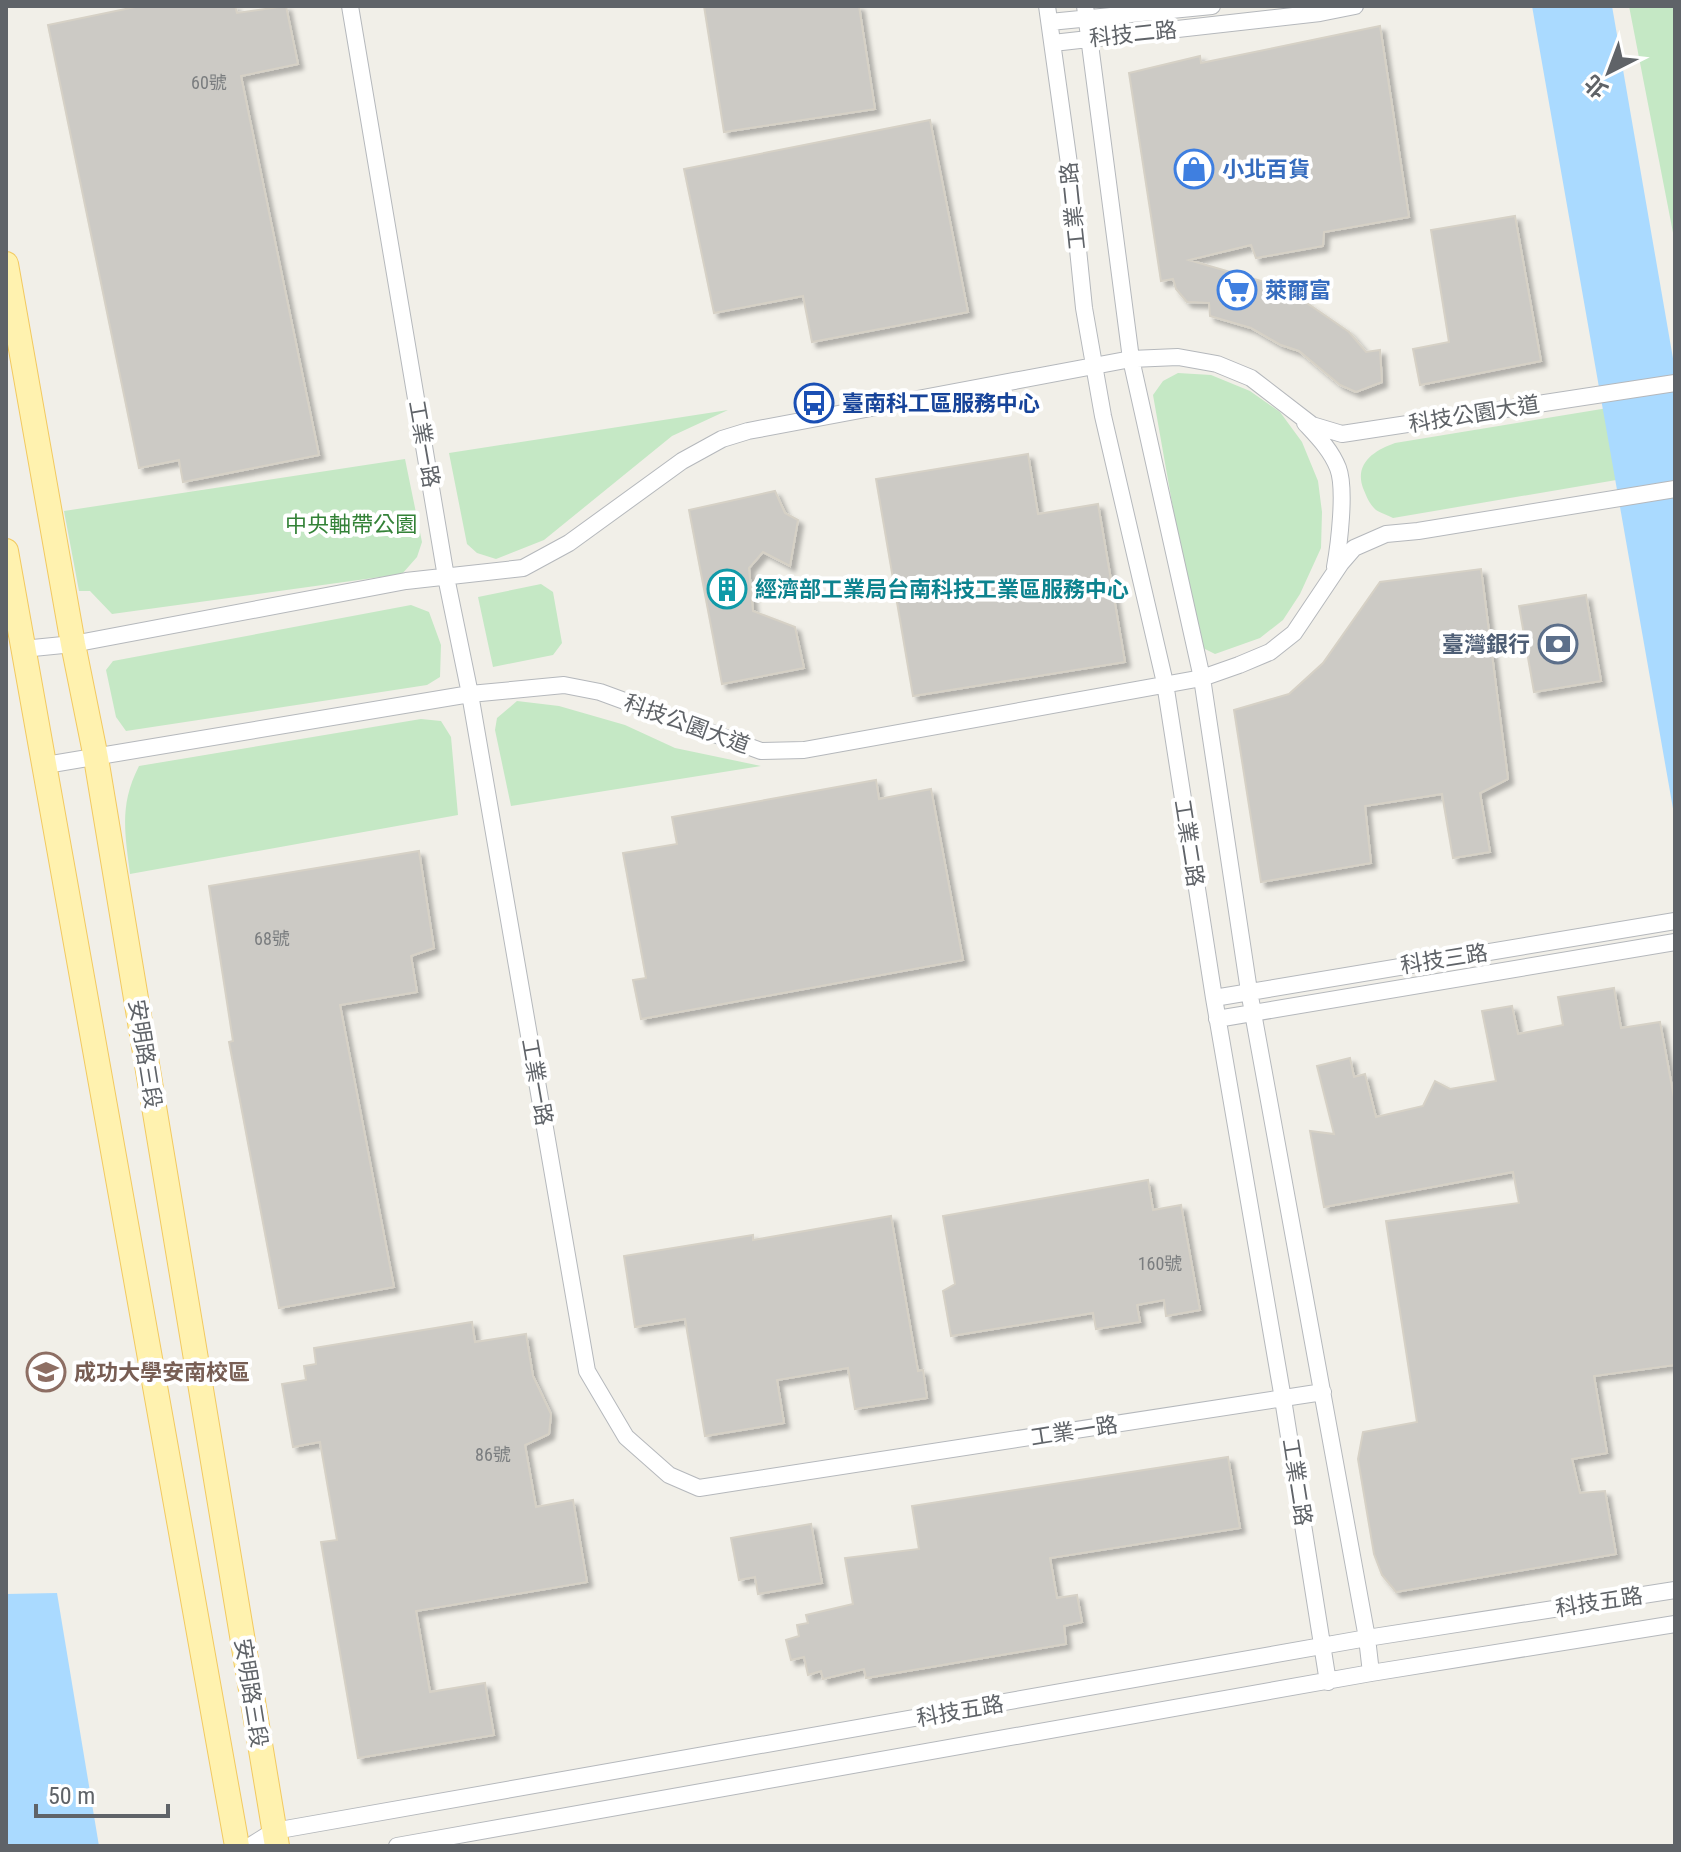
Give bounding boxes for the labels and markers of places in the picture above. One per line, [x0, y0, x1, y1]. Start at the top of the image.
shop icon: 小北百貨 [1173, 148, 1215, 190]
place label: 小北百貨 [1222, 157, 1310, 182]
supermarket icon: 萊爾富 [1216, 269, 1258, 311]
place label: 萊爾富 [1265, 278, 1331, 303]
bus stop icon: 臺南科工區服務中心 [793, 382, 835, 424]
place label: 臺南科工區服務中心 [842, 391, 1040, 416]
building icon: 經濟部工業局台南科技工業區服務中心 [706, 568, 748, 610]
place label: 經濟部工業局台南科技工業區服務中心 [755, 577, 1129, 602]
bank icon: 臺灣銀行 [1537, 623, 1579, 665]
place label: 臺灣銀行 [1442, 632, 1530, 657]
school or university icon: 成功大學安南校區 [25, 1351, 67, 1393]
place label: 成功大學安南校區 [74, 1360, 250, 1385]

